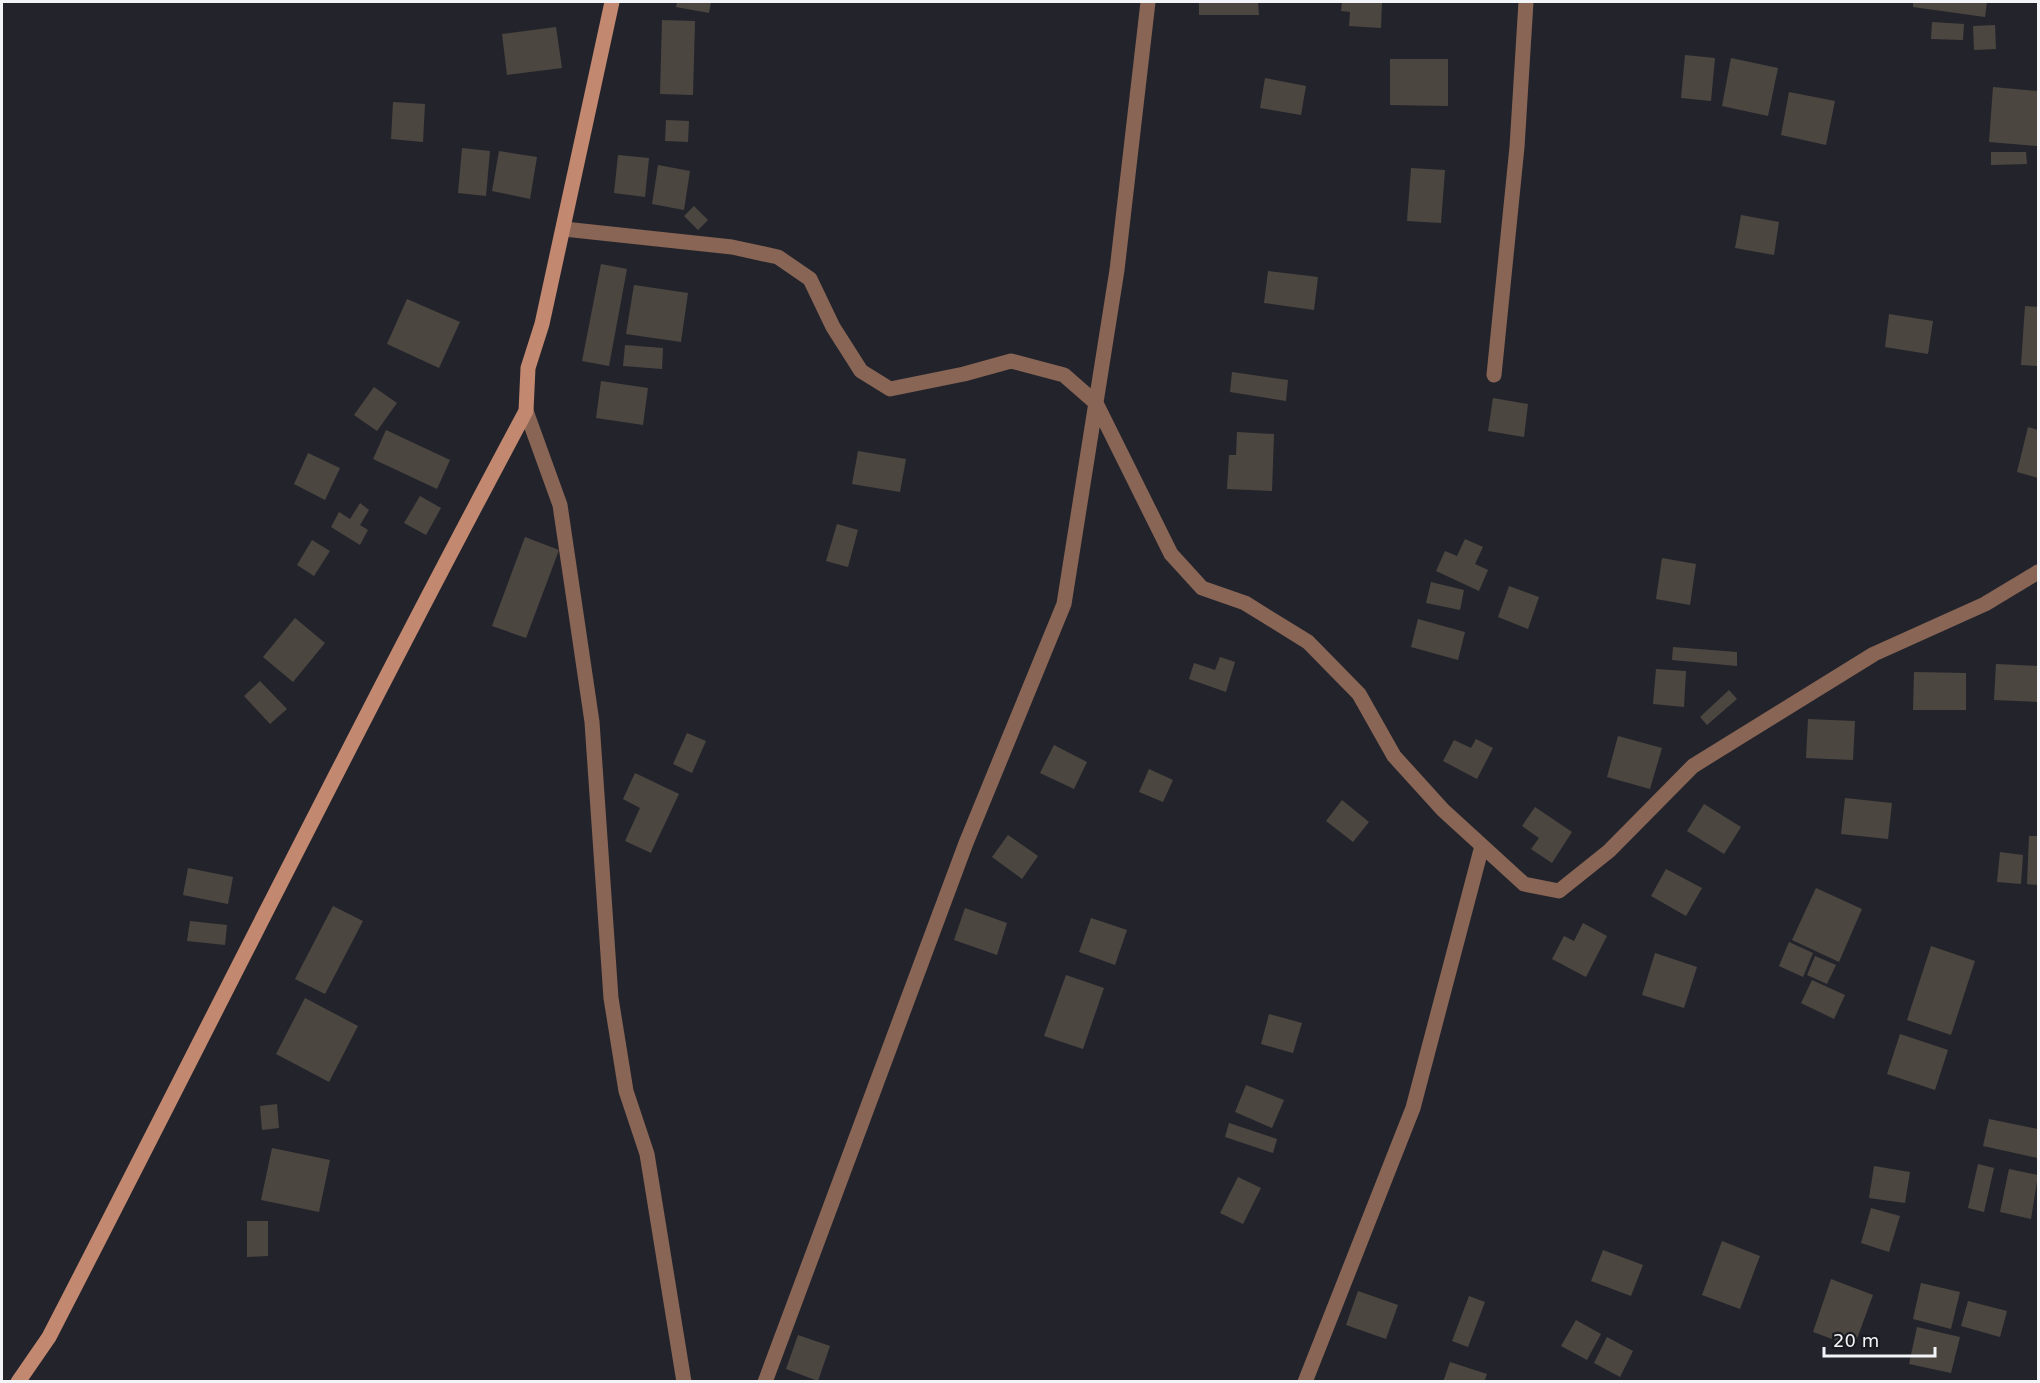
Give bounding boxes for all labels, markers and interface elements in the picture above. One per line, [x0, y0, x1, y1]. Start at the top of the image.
scale bar [1824, 1320, 1935, 1358]
text: 20 m [1833, 1330, 1879, 1351]

